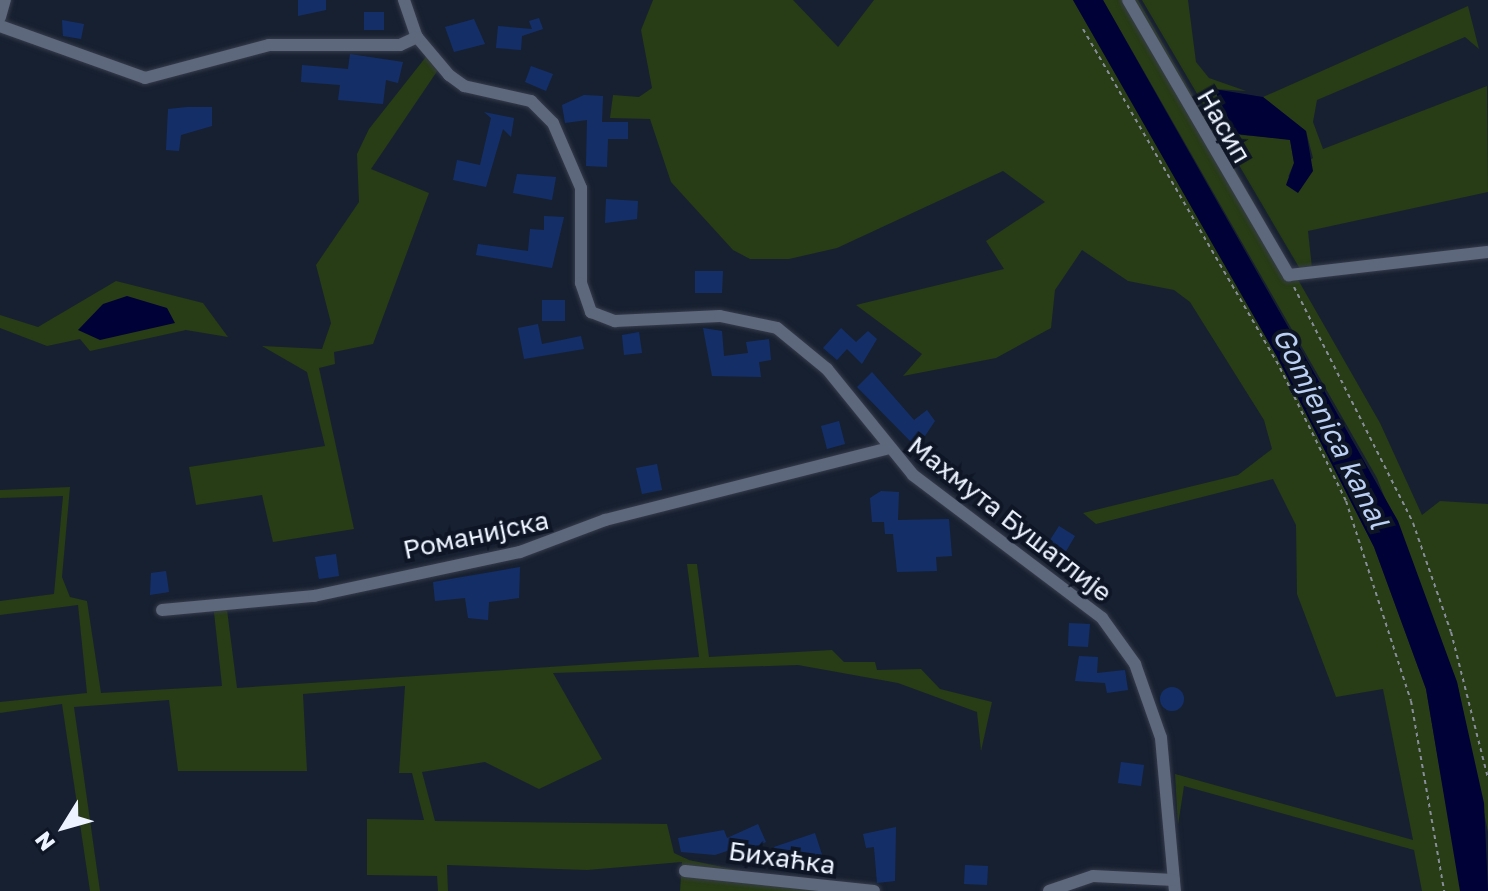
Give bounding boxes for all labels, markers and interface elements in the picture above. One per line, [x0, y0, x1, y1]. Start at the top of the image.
street label: Насип [1190, 84, 1258, 168]
water label: Gomjenica kanal [1266, 322, 1396, 534]
street label: Махмута Бушатлије [902, 430, 1118, 608]
street label: Романијска [400, 504, 552, 566]
north arrow [24, 787, 104, 867]
text: N [29, 827, 60, 857]
street label: Бихаћка [727, 835, 837, 881]

